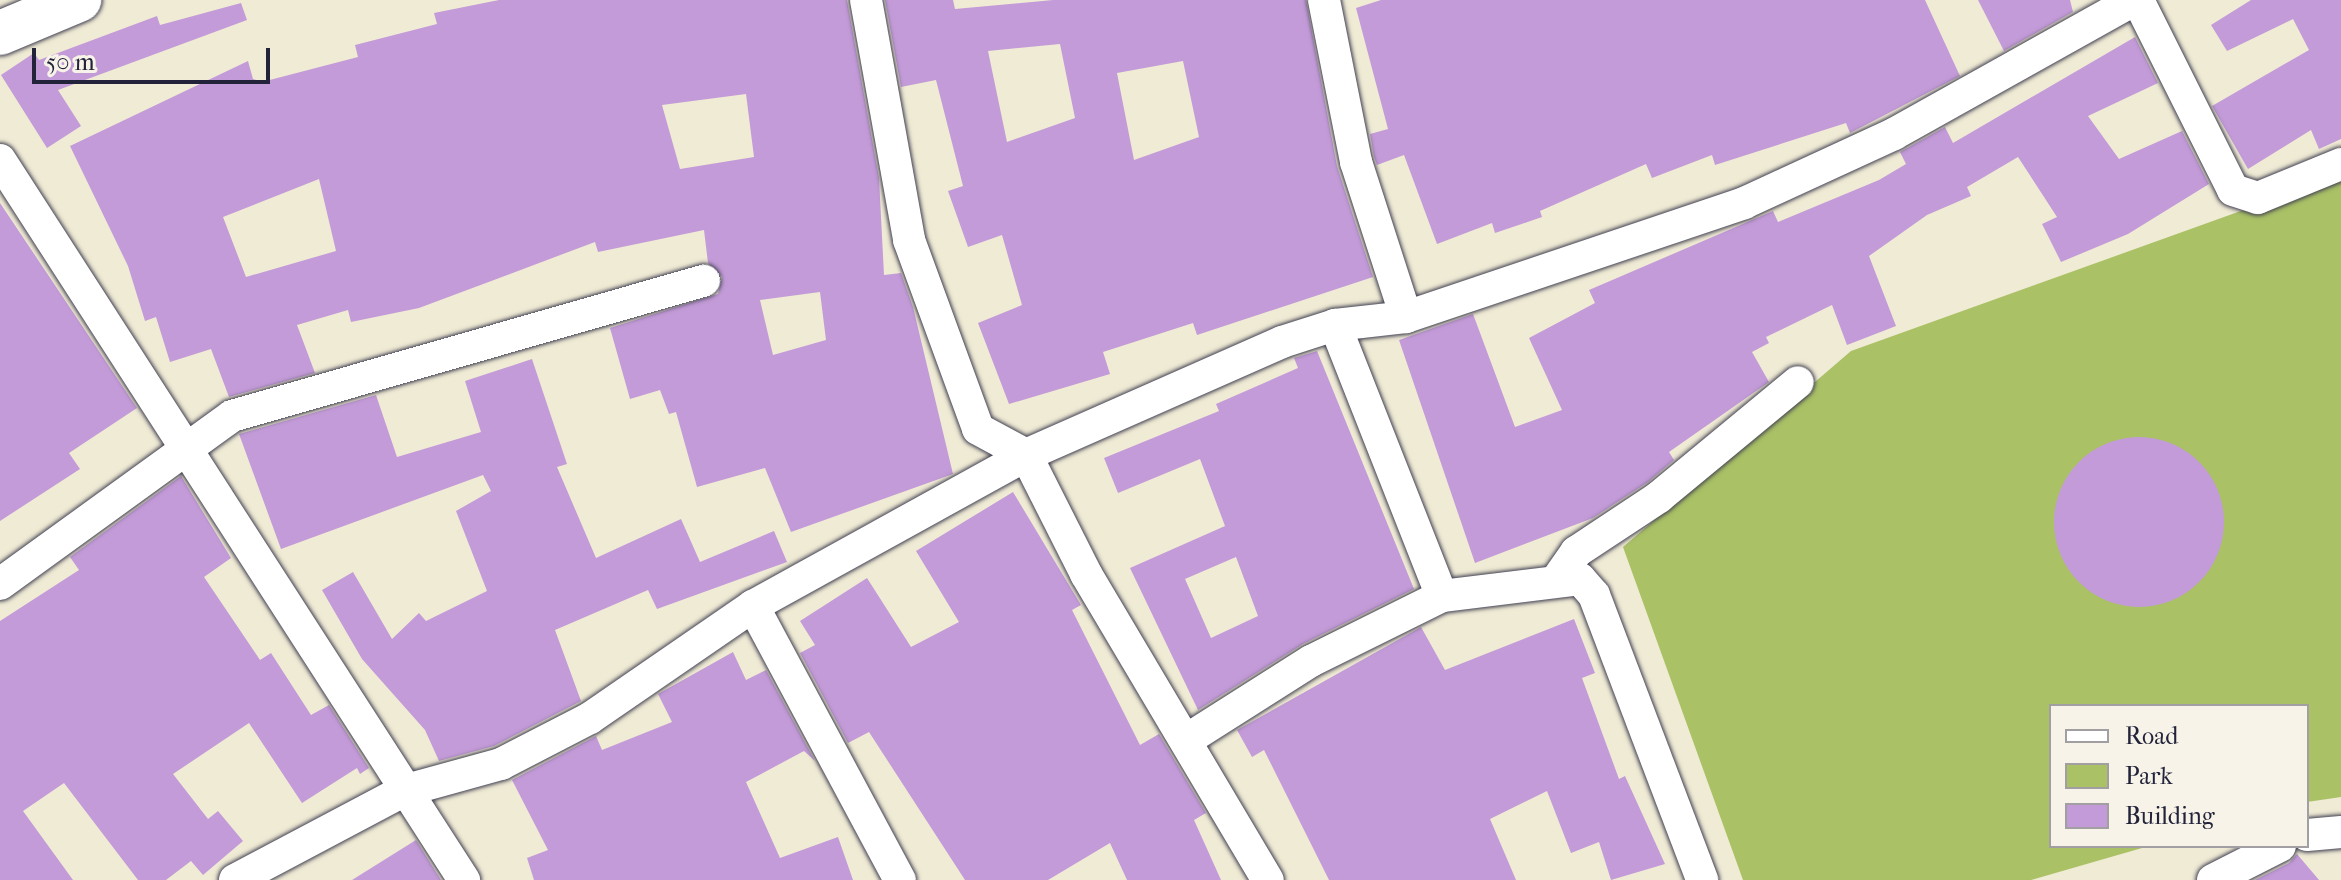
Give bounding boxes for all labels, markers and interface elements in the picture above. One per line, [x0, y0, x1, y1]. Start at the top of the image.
scale bar [36, 32, 274, 82]
text: 50 m [46, 48, 95, 76]
legend [2049, 704, 2309, 848]
text: Road [2125, 722, 2178, 750]
text: Park [2125, 762, 2173, 790]
text: Building [2125, 802, 2215, 830]

